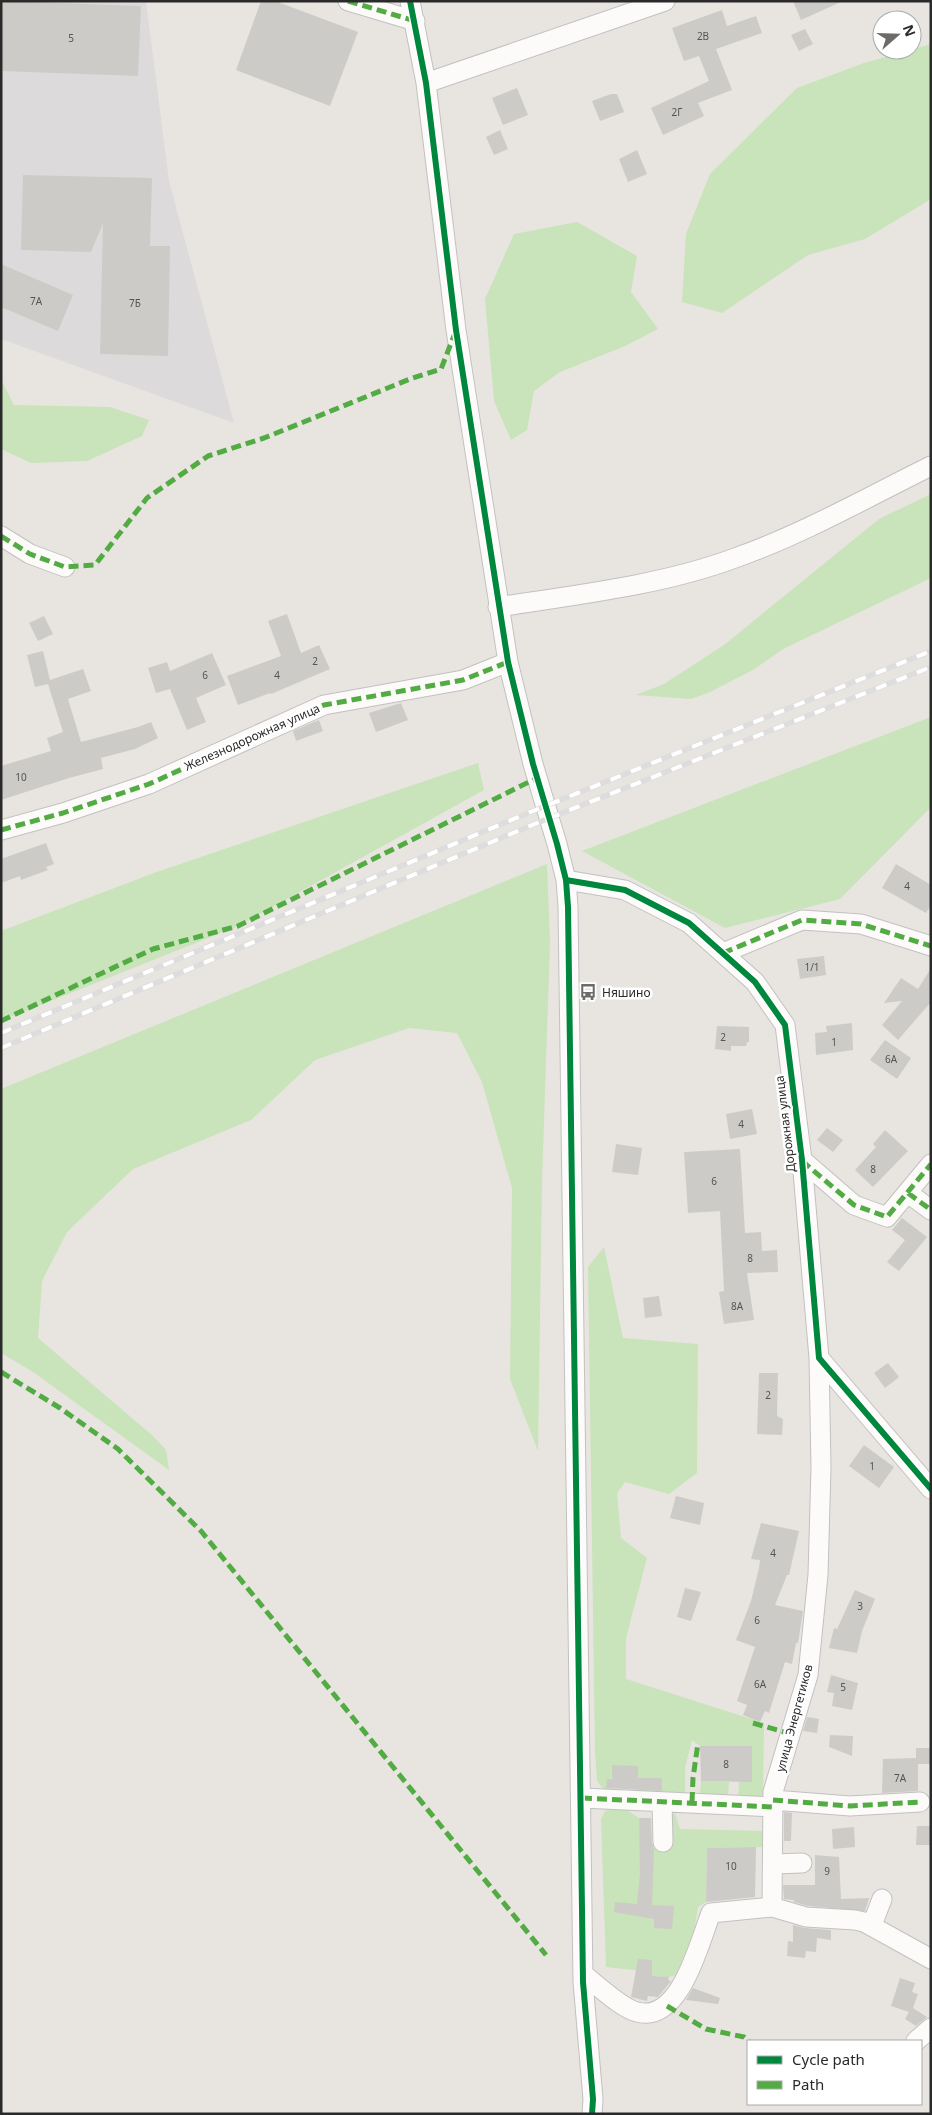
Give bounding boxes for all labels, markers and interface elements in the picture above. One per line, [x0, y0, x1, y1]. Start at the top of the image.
north arrow [872, 10, 922, 60]
text: N [899, 22, 921, 39]
house number: 2В [697, 29, 709, 43]
house number: 5 [68, 31, 74, 45]
house number: 2Г [672, 105, 682, 119]
house number: 7А [30, 294, 43, 308]
house number: 7Б [129, 296, 141, 310]
house number: 2 [312, 654, 318, 668]
house number: 6 [202, 668, 208, 682]
house number: 4 [274, 668, 280, 682]
street label: Железнодорожная улица [181, 699, 323, 775]
house number: 10 [15, 770, 27, 784]
house number: 4 [904, 879, 910, 893]
house number: 1/1 [804, 960, 820, 974]
bus stop icon: Няшино [578, 982, 598, 1002]
place label: Няшино [602, 984, 651, 1001]
house number: 2 [720, 1030, 726, 1044]
house number: 1 [831, 1035, 837, 1049]
house number: 6А [885, 1052, 898, 1066]
street label: Дорожная улица [771, 1075, 799, 1173]
house number: 4 [738, 1117, 744, 1131]
house number: 8 [870, 1162, 876, 1176]
house number: 6 [711, 1174, 717, 1188]
house number: 8 [747, 1251, 753, 1265]
house number: 8А [731, 1299, 744, 1313]
house number: 2 [765, 1388, 771, 1402]
house number: 1 [869, 1459, 875, 1473]
house number: 4 [770, 1546, 776, 1560]
house number: 3 [857, 1599, 863, 1613]
house number: 6 [754, 1613, 760, 1627]
street label: улица Энергетиков [771, 1662, 817, 1774]
house number: 6А [754, 1677, 767, 1691]
house number: 5 [840, 1680, 846, 1694]
house number: 8 [723, 1757, 729, 1771]
house number: 7А [894, 1771, 907, 1785]
house number: 10 [725, 1859, 737, 1873]
house number: 9 [824, 1864, 830, 1878]
legend [747, 2040, 922, 2105]
text: Cycle path [792, 2049, 865, 2069]
text: Path [792, 2074, 824, 2094]

